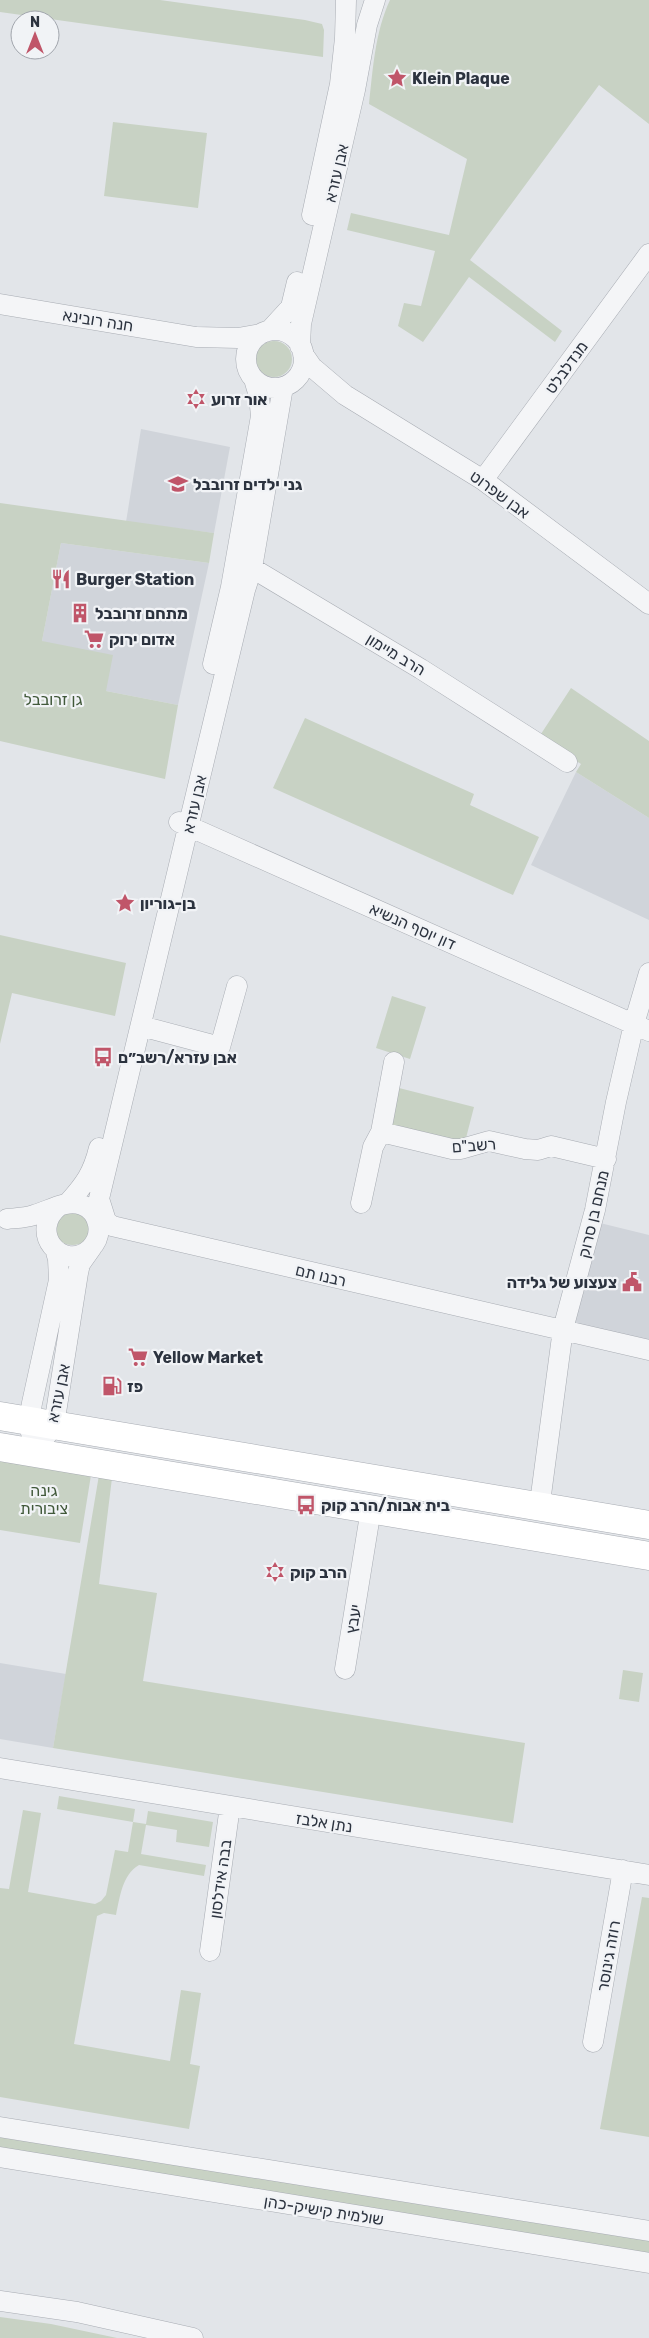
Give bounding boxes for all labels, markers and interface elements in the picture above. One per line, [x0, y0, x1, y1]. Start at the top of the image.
north arrow [10, 10, 60, 60]
text: N [30, 14, 40, 31]
place icon: Klein Plaque [386, 67, 408, 89]
place label: Klein Plaque [412, 69, 510, 88]
street label: אבן עזרא [321, 142, 352, 204]
street label: חנה רובינא [61, 306, 135, 335]
street label: מנדלבלט [541, 337, 592, 397]
synagogue icon: אור זרוע [185, 388, 207, 410]
place label: אור זרוע [211, 390, 268, 409]
street label: אבן שפרוט [466, 466, 533, 522]
school or university icon: גני ילדים זרובבל [167, 473, 189, 495]
place label: גני ילדים זרובבל [193, 475, 303, 494]
restaurant icon: Burger Station [50, 568, 72, 590]
place label: Burger Station [76, 570, 194, 589]
building icon: מתחם זרובבל [69, 602, 91, 624]
place label: מתחם זרובבל [95, 604, 188, 623]
supermarket icon: אדום ירוק [83, 628, 105, 650]
street label: הרב מיימון [363, 629, 429, 680]
place label: אדום ירוק [109, 630, 175, 649]
park label: גן זרובבל [23, 690, 83, 709]
street label: אבן עזרא [179, 773, 210, 835]
place icon: בן-גוריון [114, 892, 136, 914]
place label: בן-גוריון [140, 894, 196, 913]
street label: דון יוסף הנשיא [367, 899, 459, 954]
bus stop icon: אבן עזרא/רשב״ם [92, 1046, 114, 1068]
place label: אבן עזרא/רשב״ם [118, 1048, 237, 1067]
street label: רשב"ם [451, 1134, 497, 1157]
street label: מנחם בן סרוק [574, 1168, 613, 1260]
street label: רבנו תם [294, 1260, 348, 1291]
public building icon: צעצוע של גלידה [621, 1271, 643, 1293]
place label: צעצוע של גלידה [507, 1273, 617, 1292]
supermarket icon: Yellow Market [127, 1346, 149, 1368]
place label: Yellow Market [153, 1348, 264, 1367]
street label: אבן עזרא [43, 1362, 74, 1424]
fuel station icon: פז [101, 1375, 123, 1397]
place label: פז [127, 1377, 143, 1396]
park label: גינה ציבורית [20, 1481, 68, 1518]
bus stop icon: בית אבות/הרב קוק [295, 1494, 317, 1516]
place label: בית אבות/הרב קוק [321, 1496, 450, 1515]
synagogue icon: הרב קוק [264, 1561, 286, 1583]
place label: הרב קוק [290, 1563, 347, 1582]
street label: יעבץ [342, 1603, 365, 1635]
street label: נתן אלבז [294, 1809, 354, 1836]
street label: בבה אידלסון [206, 1838, 235, 1920]
street label: רוזה גינוסר [593, 1919, 624, 1993]
street label: שולמית קישיק-כהן [263, 2192, 385, 2229]

